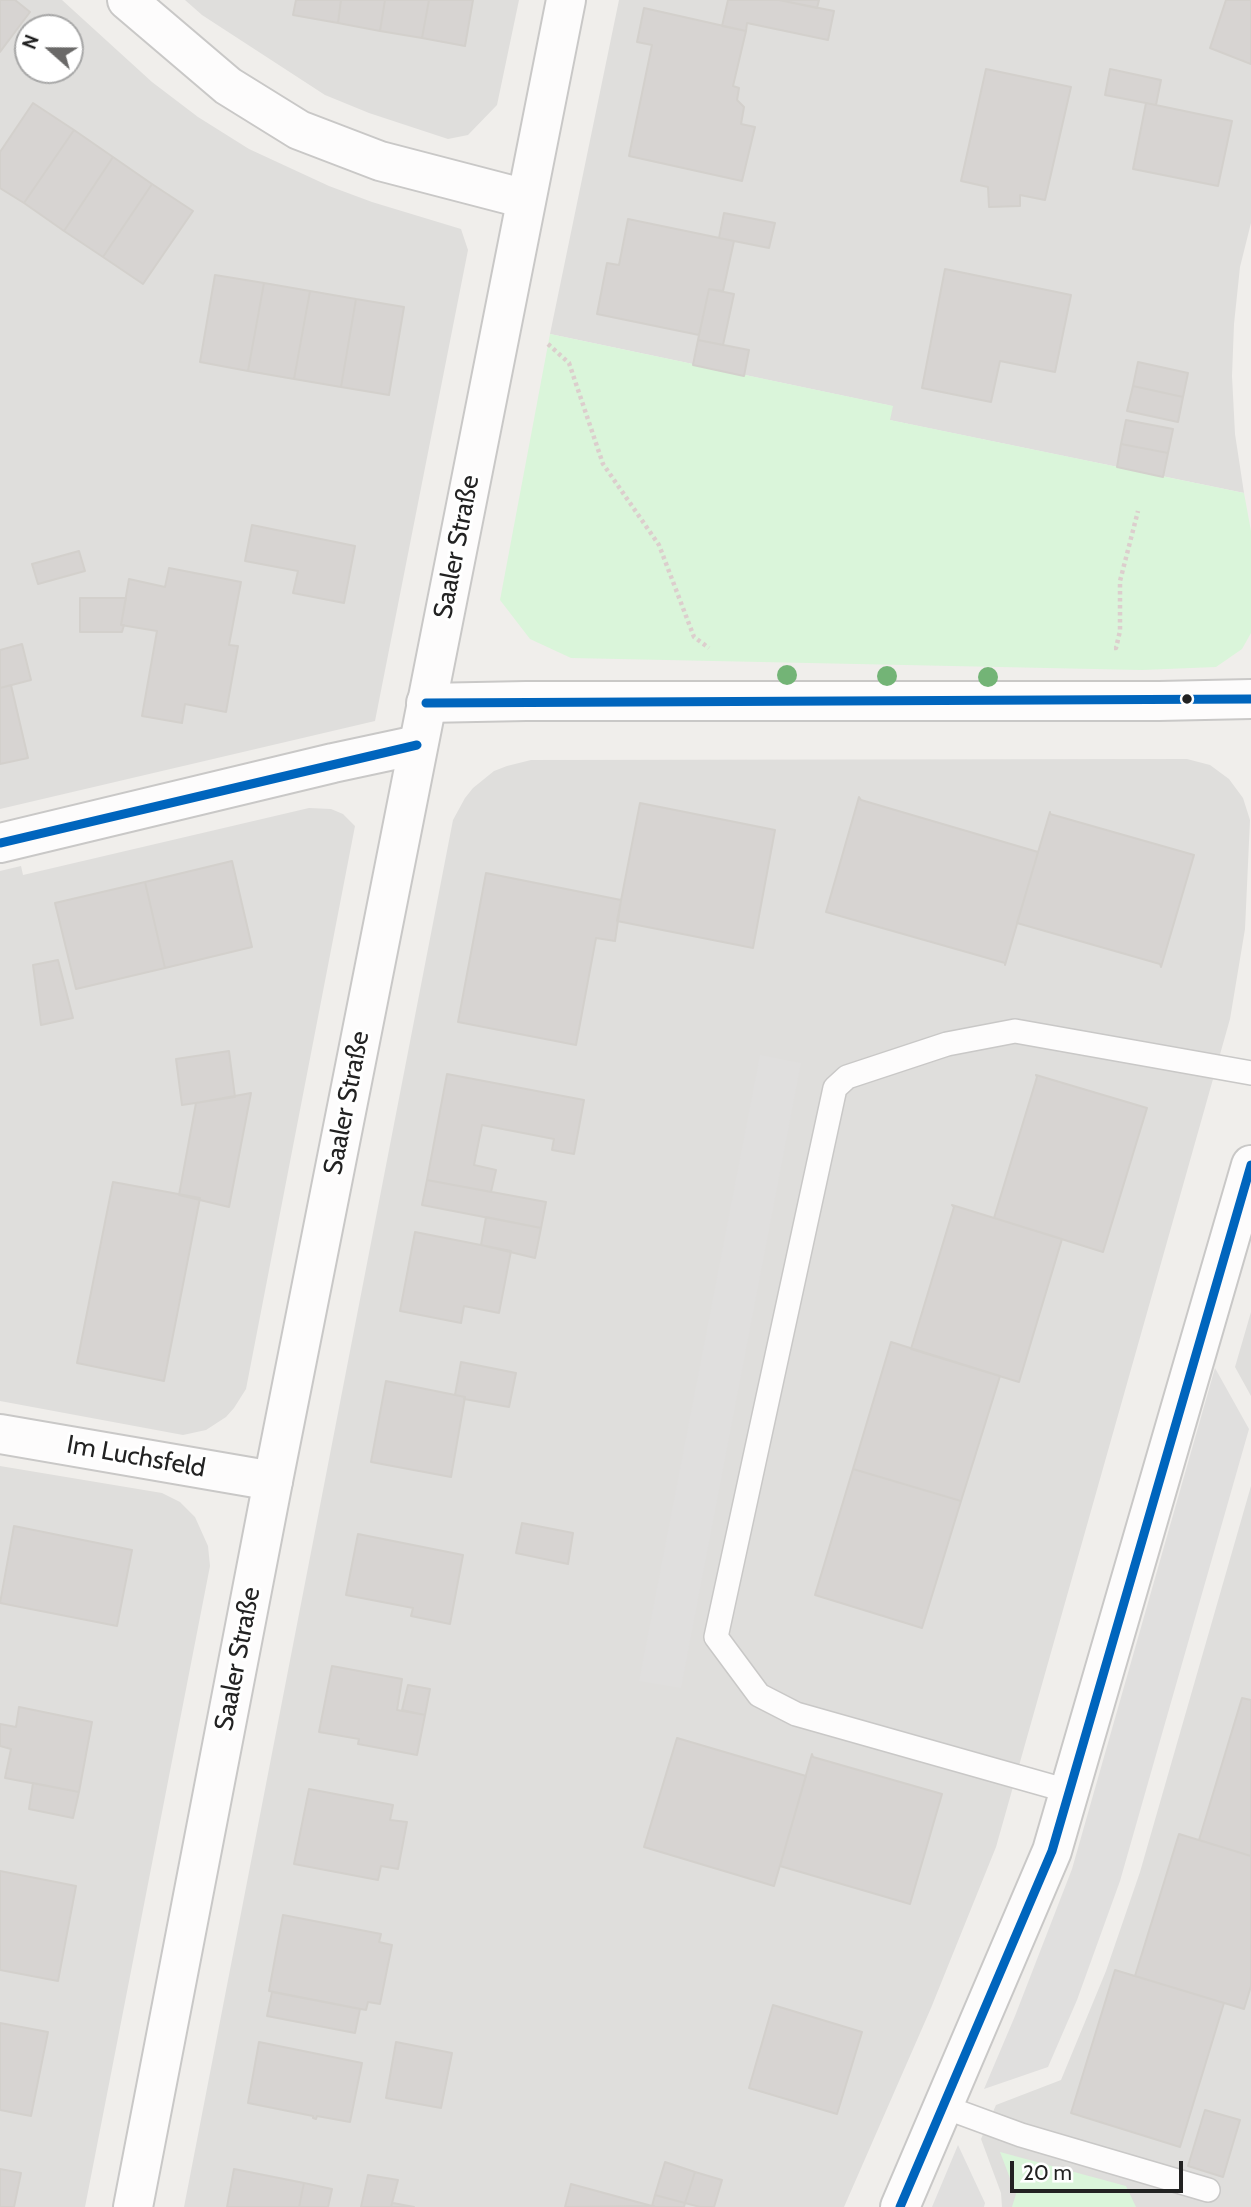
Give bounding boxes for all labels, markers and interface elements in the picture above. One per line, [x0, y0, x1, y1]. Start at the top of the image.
north arrow [14, 14, 84, 84]
text: N [18, 32, 44, 52]
street label: Saaler Straße [428, 472, 486, 622]
unlabelled marker [1180, 692, 1194, 706]
street label: Saaler Straße [318, 1028, 376, 1178]
street label: Im Luchsfeld [64, 1429, 208, 1485]
street label: Saaler Straße [209, 1584, 267, 1734]
scale bar [1013, 2148, 1186, 2192]
text: 20 m [1023, 2160, 1072, 2185]

